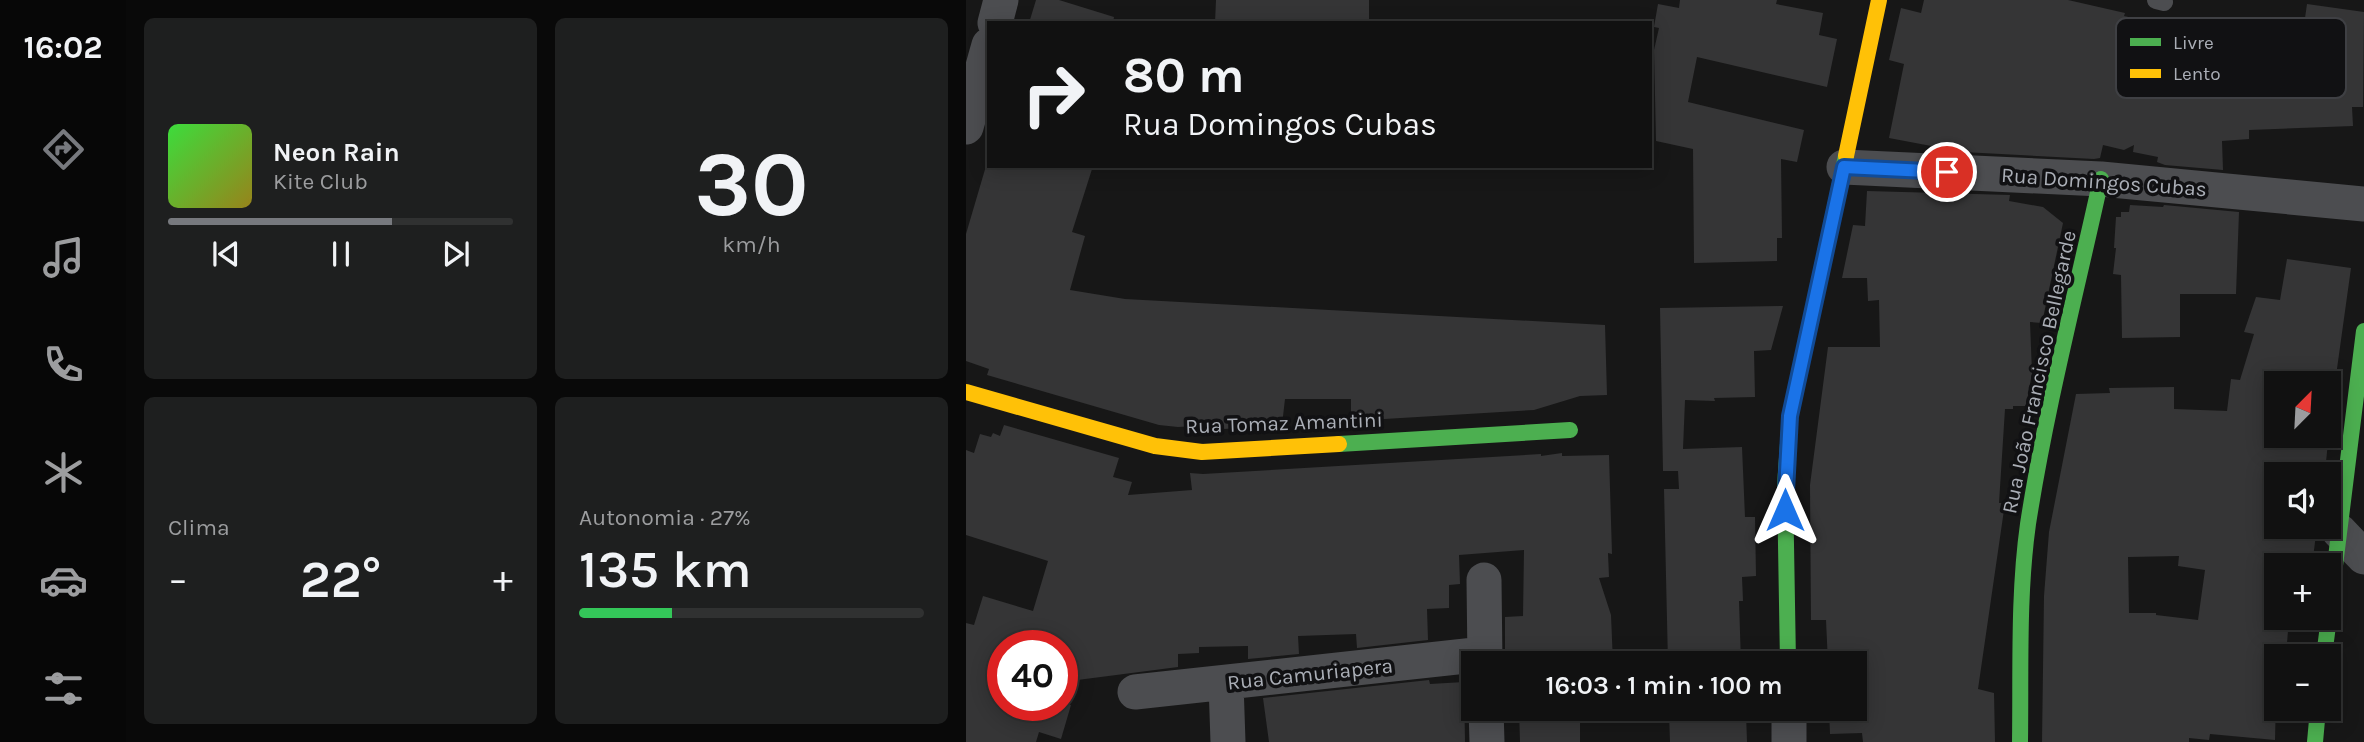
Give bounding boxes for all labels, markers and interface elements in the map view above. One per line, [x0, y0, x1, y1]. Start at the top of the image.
legend [2116, 18, 2346, 98]
text: 16:02 [23, 29, 103, 66]
text: Livre [2173, 32, 2214, 54]
text: 80 m [1123, 47, 1245, 104]
icon: right [1008, 49, 1099, 140]
text: Lento [2173, 63, 2221, 85]
text: Rua Domingos Cubas [1123, 106, 1437, 143]
icon: directions [39, 125, 88, 174]
text: 30 [694, 132, 809, 238]
text: Neon Rain [273, 137, 400, 168]
pin [1917, 142, 1977, 202]
icon: arrive [1928, 153, 1966, 191]
street label: Rua Domingos Cubas [2000, 163, 2208, 201]
text: Kite Club [273, 168, 368, 195]
street label: Rua João Francisco Bellegarde [1997, 228, 2081, 516]
text: km/h [722, 231, 781, 258]
icon: music [39, 233, 88, 282]
icon: previous [207, 235, 245, 273]
icon: pause [322, 235, 360, 273]
icon: next [437, 235, 475, 273]
icon: phone [39, 340, 88, 389]
north arrow [2264, 371, 2342, 448]
map controls [2264, 371, 2341, 721]
street label: Rua Tomaz Amantini [1185, 408, 1383, 438]
icon: climate [39, 448, 88, 497]
button: sound [2264, 462, 2341, 539]
position arrow [1748, 473, 1822, 547]
text: Autonomia · 27% [579, 504, 751, 531]
text: Clima [168, 514, 230, 541]
text: 135 km [579, 539, 752, 600]
text: 22° [300, 549, 381, 610]
button: + [2264, 553, 2341, 630]
icon: car [39, 556, 88, 605]
text: − [168, 557, 188, 602]
text: + [493, 557, 513, 602]
speed limit sign: 40 [987, 630, 1078, 721]
button: − [2264, 644, 2341, 721]
street label: Rua Camuriapera [1226, 653, 1394, 695]
icon: filters [39, 664, 88, 713]
text: 16:03 · 1 min · 100 m [1545, 670, 1783, 701]

